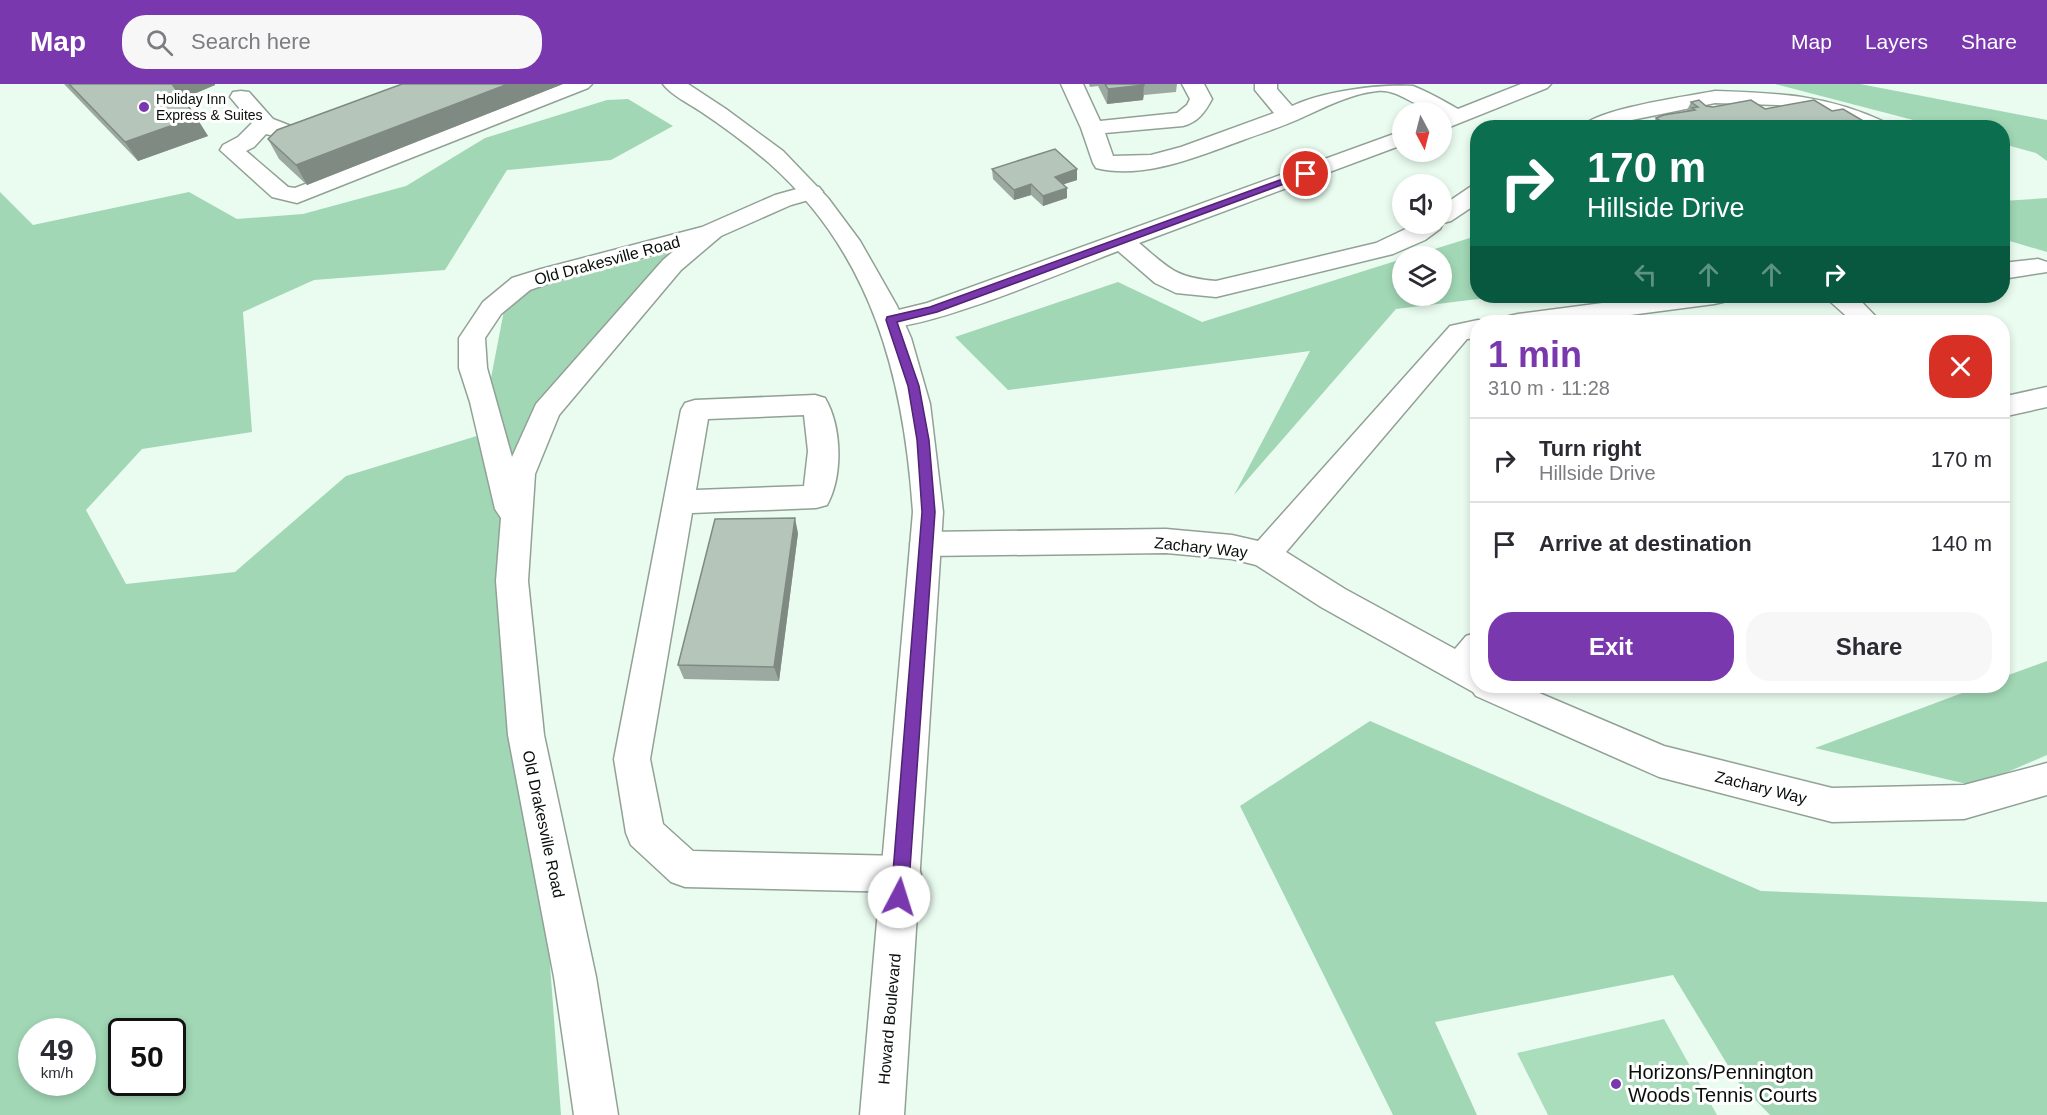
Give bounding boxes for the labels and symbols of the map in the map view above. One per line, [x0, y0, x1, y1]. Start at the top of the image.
place label: Holiday Inn Express & Suites [156, 91, 263, 123]
marker: Holiday Inn Express & Suites [137, 100, 151, 114]
north arrow [1392, 102, 1452, 162]
pin [1280, 148, 1331, 199]
street label: Old Drakesville Road [532, 233, 682, 288]
street label: Zachary Way [1153, 534, 1248, 561]
street label: Old Drakesville Road [520, 749, 567, 899]
street label: Zachary Way [1713, 768, 1808, 807]
position arrow [867, 865, 931, 929]
street label: Howard Boulevard [875, 953, 904, 1085]
speed limit sign: 50 [108, 1018, 186, 1096]
place label: Horizons/Pennington Woods Tennis Courts [1628, 1061, 1817, 1106]
marker: Horizons/Pennington Woods Tennis Courts [1609, 1077, 1623, 1091]

